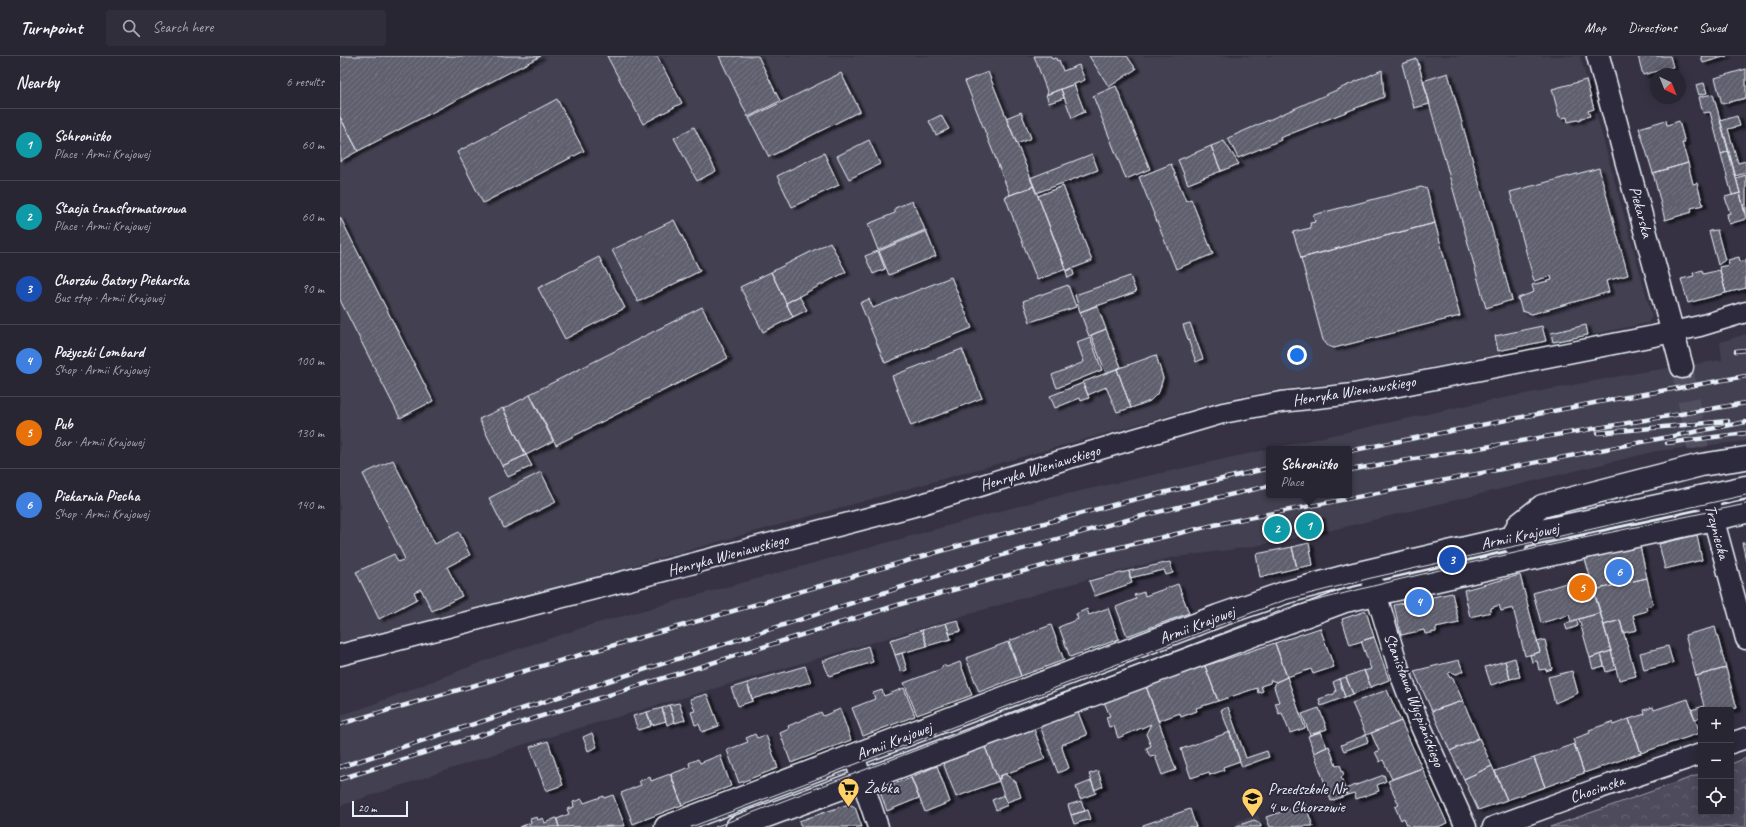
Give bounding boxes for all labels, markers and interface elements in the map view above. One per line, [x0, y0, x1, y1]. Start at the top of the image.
search box [106, 10, 386, 46]
text: Turnpoint [20, 16, 82, 40]
icon: search [120, 17, 142, 39]
text: Search here [152, 18, 214, 37]
text: Map [1585, 19, 1606, 36]
text: Directions [1628, 19, 1677, 36]
text: Saved [1699, 19, 1726, 36]
north arrow [1650, 68, 1686, 104]
text: Nearby [16, 72, 59, 93]
text: 6 results [286, 74, 324, 90]
text: Schronisko [54, 127, 110, 146]
text: 1 [26, 137, 32, 153]
text: 60 m [302, 137, 324, 153]
text: Place · Armii Krajowej [54, 146, 150, 162]
street label: Piekarska [1625, 184, 1658, 241]
text: Stacja transformatorowa [54, 199, 186, 218]
text: 2 [26, 209, 32, 225]
text: 60 m [302, 209, 324, 225]
text: Place · Armii Krajowej [54, 218, 150, 234]
text: Chorzów Batory Piekarska [54, 271, 189, 290]
text: 3 [26, 281, 32, 297]
text: 90 m [302, 281, 324, 297]
text: Bus stop · Armii Krajowej [54, 290, 164, 306]
text: Pożyczki Lombard [54, 343, 144, 362]
your location [1287, 345, 1307, 365]
text: 4 [26, 353, 32, 369]
text: 100 m [296, 353, 324, 369]
text: Shop · Armii Krajowej [54, 362, 149, 378]
street label: Henryka Wieniawskiego [1291, 371, 1418, 411]
text: Pub [54, 415, 73, 434]
text: 5 [26, 425, 32, 441]
text: 130 m [296, 425, 324, 441]
text: Bar · Armii Krajowej [54, 434, 144, 450]
street label: Henryka Wieniawskiego [978, 440, 1104, 496]
popup [1266, 446, 1352, 498]
text: Schronisko [1281, 455, 1337, 474]
text: Place [1281, 474, 1304, 490]
text: Piekarnia Piecha [54, 487, 140, 506]
text: 6 [26, 497, 32, 513]
text: 140 m [296, 497, 324, 513]
street label: Trzyniecka [1700, 503, 1734, 563]
text: Shop · Armii Krajowej [54, 506, 149, 522]
pin: 1 [1296, 511, 1322, 541]
pin: 2 [1264, 514, 1290, 544]
street label: Armii Krajowej [1479, 518, 1563, 554]
street label: Henryka Wieniawskiego [665, 529, 792, 581]
pin: 3 [1439, 545, 1465, 575]
pin: 6 [1606, 557, 1632, 587]
pin: 5 [1569, 573, 1595, 603]
pin: 4 [1406, 587, 1432, 617]
street label: Armii Krajowej [1156, 601, 1239, 649]
street label: Stanisława Wyspiańskiego [1379, 630, 1449, 771]
map controls [1698, 707, 1734, 815]
button: + [1698, 707, 1734, 743]
street label: Armii Krajowej [853, 717, 936, 765]
button: − [1698, 743, 1734, 779]
street label: Chocimska [1567, 770, 1628, 808]
supermarket icon: Żabka [836, 775, 862, 808]
place label: Żabka [864, 778, 900, 798]
place label: Przedszkole Nr 4 w Chorzowie [1268, 779, 1348, 817]
button: locate [1698, 779, 1734, 815]
school or university icon: Przedszkole Nr 4 w Chorzowie [1240, 785, 1266, 818]
scale bar [352, 799, 408, 818]
text: 20 m [358, 801, 377, 815]

